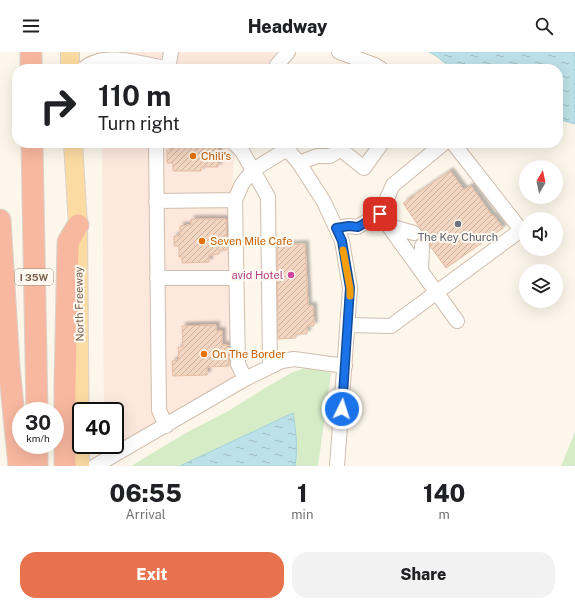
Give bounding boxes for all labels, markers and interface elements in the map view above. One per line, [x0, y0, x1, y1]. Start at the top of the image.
icon: menu [20, 15, 42, 37]
icon: search [533, 15, 555, 37]
text: Headway [248, 16, 327, 37]
text: 110 m [98, 79, 171, 112]
icon: right [32, 80, 84, 132]
text: Turn right [98, 113, 180, 134]
place label: Chili's [201, 150, 232, 162]
marker: Chili's [188, 151, 198, 161]
north arrow [519, 160, 563, 204]
map controls [519, 160, 563, 308]
pin [363, 197, 397, 231]
icon: arrive [369, 203, 391, 225]
button: sound [519, 212, 563, 256]
marker: The Key Church [453, 219, 463, 229]
place label: The Key Church [418, 231, 498, 243]
place label: Seven Mile Cafe [210, 235, 293, 247]
marker: Seven Mile Cafe [197, 236, 207, 246]
button: layers [519, 264, 563, 308]
street label: North Freeway [72, 266, 86, 342]
road number: I 35W [15, 269, 53, 285]
place label: avid Hotel [232, 269, 283, 281]
marker: avid Hotel [286, 270, 296, 280]
place label: On The Border [212, 348, 286, 360]
marker: On The Border [199, 349, 209, 359]
position arrow [321, 388, 363, 430]
speed limit sign: 40 [72, 402, 124, 454]
text: 30 [25, 411, 51, 435]
text: km/h [26, 432, 50, 444]
text: 06:55 [110, 479, 182, 507]
text: 1 [297, 479, 308, 507]
text: 140 [423, 479, 465, 507]
text: Arrival [126, 507, 166, 522]
text: min [291, 507, 313, 522]
text: m [439, 507, 450, 522]
button: Exit [20, 552, 284, 598]
button: Share [292, 552, 555, 598]

